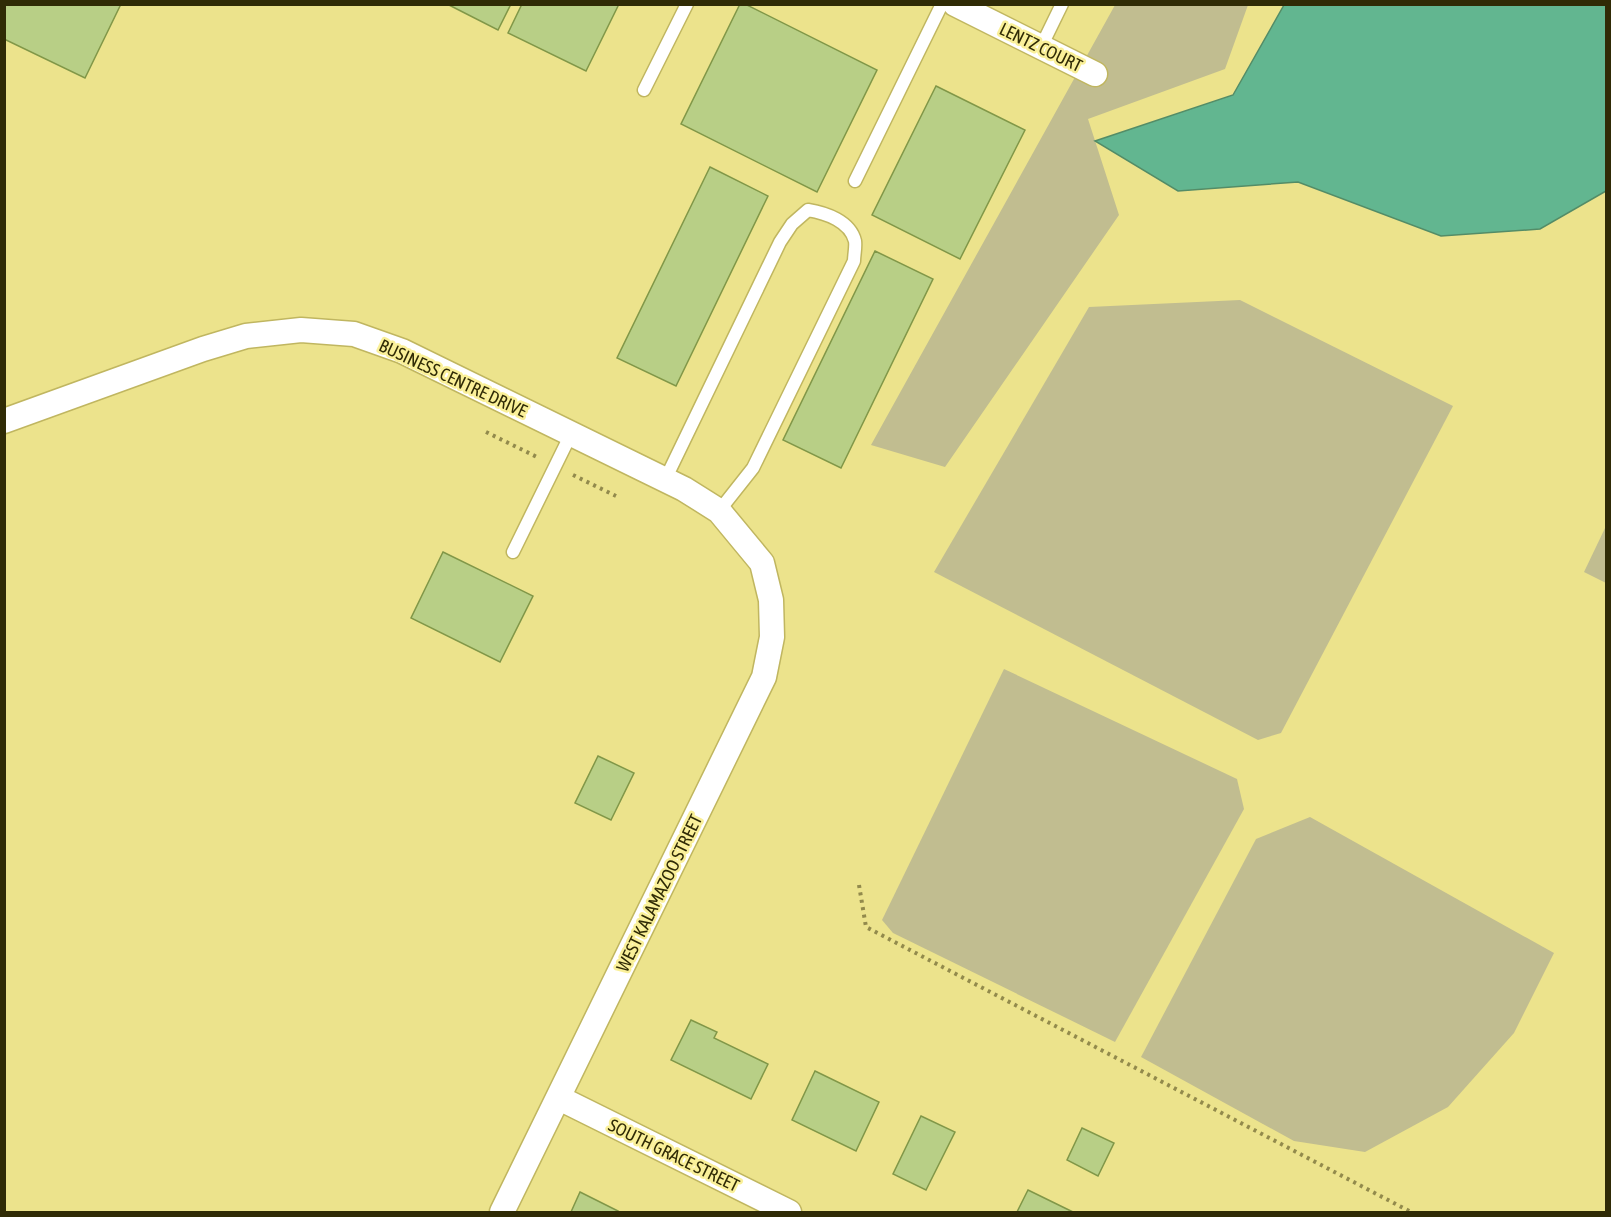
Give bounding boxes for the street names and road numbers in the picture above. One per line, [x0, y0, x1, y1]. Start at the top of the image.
street label: LENTZ COURT [996, 18, 1086, 76]
street label: BUSINESS CENTRE DRIVE [376, 335, 531, 422]
street label: WEST KALAMAZOO STREET [612, 811, 706, 975]
street label: SOUTH GRACE STREET [605, 1114, 743, 1196]

